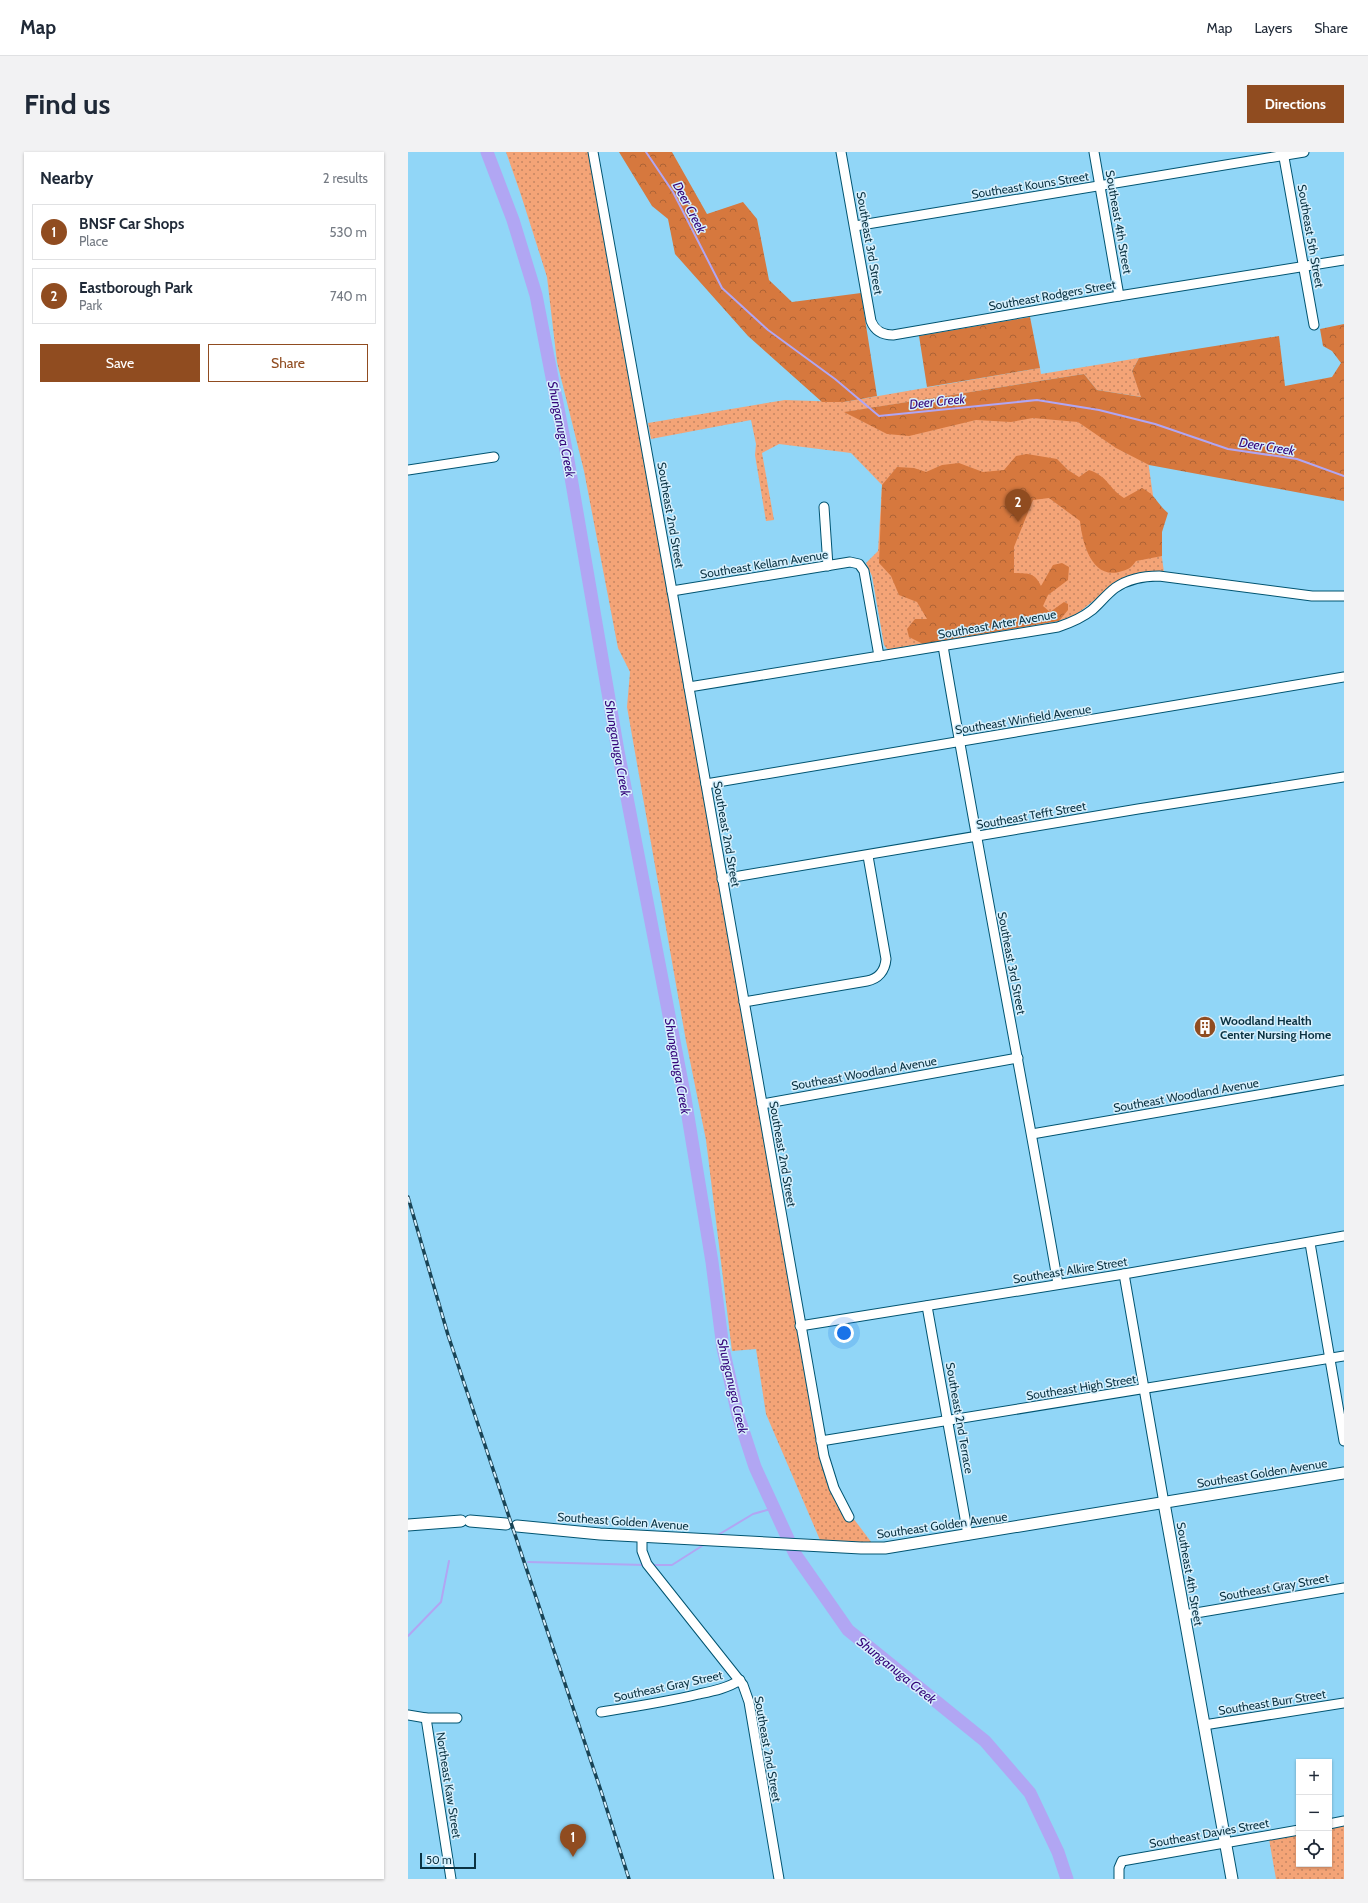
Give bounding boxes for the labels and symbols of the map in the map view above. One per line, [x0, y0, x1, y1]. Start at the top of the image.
street label: Southeast Kouns Street [970, 168, 1090, 202]
street label: Southeast 4th Street [1102, 169, 1136, 275]
water label: Deer Creek [670, 179, 710, 236]
street label: Southeast 5th Street [1295, 183, 1327, 289]
street label: Southeast 3rd Street [854, 190, 886, 296]
street label: Southeast Rodgers Street [987, 276, 1117, 314]
water label: Shunganuga Creek [545, 380, 579, 479]
water label: Deer Creek [908, 390, 966, 412]
water label: Deer Creek [1238, 434, 1296, 458]
street label: Southeast 2nd Street [654, 461, 688, 569]
pin: 2 [1005, 489, 1031, 522]
street label: Southeast Kellam Avenue [699, 546, 829, 582]
street label: Southeast Arter Avenue [937, 606, 1057, 642]
water label: Shunganuga Creek [602, 699, 634, 798]
street label: Southeast Winfield Avenue [954, 701, 1092, 737]
street label: Southeast 2nd Street [710, 780, 744, 888]
street label: Southeast Tefft Street [975, 798, 1087, 832]
street label: Southeast 3rd Street [995, 910, 1029, 1016]
place label: Woodland Health Center Nursing Home [1220, 1013, 1331, 1042]
building icon: Woodland Health Center Nursing Home [1192, 1014, 1218, 1040]
water label: Shunganuga Creek [662, 1017, 694, 1116]
street label: Southeast Woodland Avenue [790, 1053, 938, 1093]
street label: Southeast Woodland Avenue [1112, 1075, 1260, 1115]
street label: Southeast 2nd Street [766, 1100, 800, 1208]
street label: Southeast Alkire Street [1012, 1254, 1128, 1286]
your location [834, 1323, 854, 1343]
water label: Shunganuga Creek [714, 1337, 752, 1436]
street label: Southeast 2nd Terrace [943, 1361, 977, 1475]
street label: Southeast High Street [1025, 1371, 1137, 1403]
street label: Southeast Golden Avenue [1196, 1455, 1328, 1491]
street label: Southeast Golden Avenue [876, 1508, 1008, 1542]
street label: Southeast Golden Avenue [557, 1509, 689, 1533]
street label: Southeast 4th Street [1173, 1521, 1207, 1627]
street label: Southeast Gray Street [1218, 1570, 1330, 1604]
water label: Shunganuga Creek [854, 1633, 940, 1707]
street label: Southeast Gray Street [612, 1667, 724, 1705]
street label: Southeast Burr Street [1217, 1686, 1327, 1718]
street label: Southeast 2nd Street [751, 1695, 785, 1803]
street label: Northeast Kaw Street [433, 1731, 465, 1839]
street label: Southeast Davies Street [1148, 1815, 1270, 1851]
pin: 1 [560, 1824, 586, 1857]
scale bar [420, 1851, 476, 1870]

